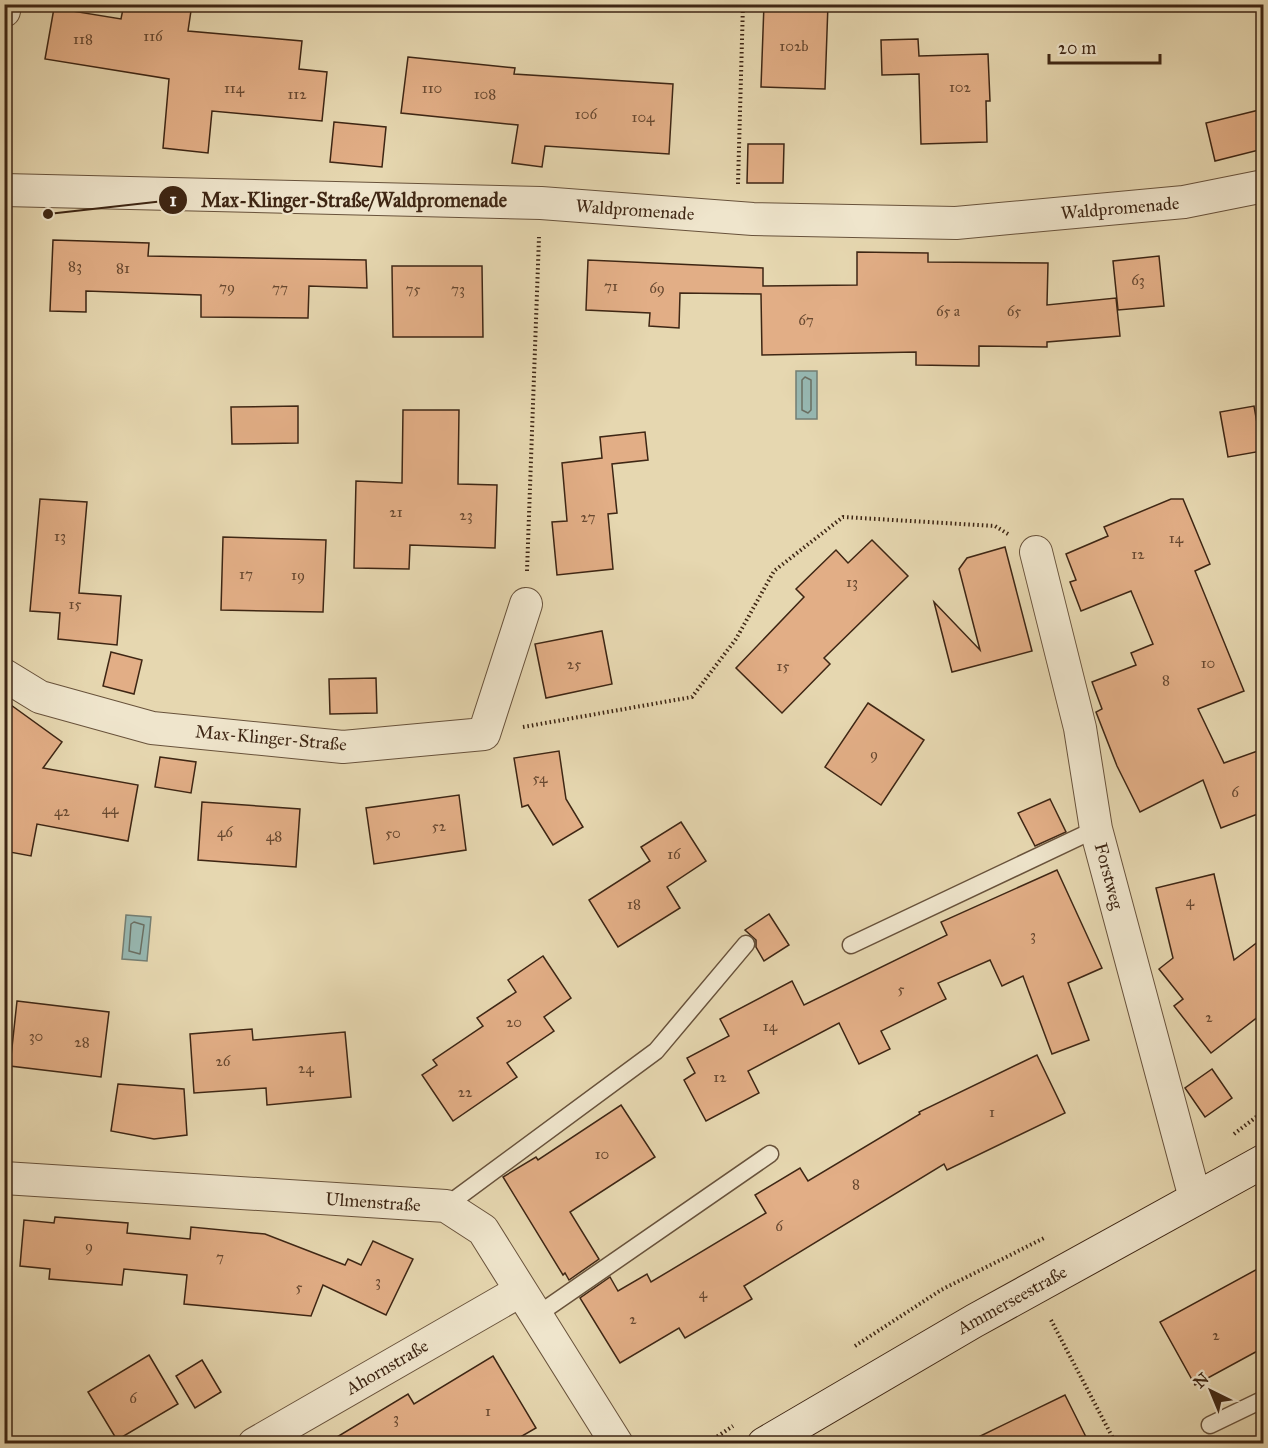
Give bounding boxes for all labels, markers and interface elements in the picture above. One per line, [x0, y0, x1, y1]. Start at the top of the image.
house number: 116 [143, 27, 164, 45]
scale bar [1049, 27, 1160, 65]
house number: 118 [73, 30, 93, 48]
house number: 102b [779, 37, 809, 55]
text: 20 m [1058, 37, 1096, 59]
house number: 102 [949, 78, 972, 96]
house number: 114 [224, 79, 245, 97]
house number: 110 [422, 79, 442, 97]
house number: 112 [287, 85, 307, 103]
house number: 108 [474, 85, 496, 103]
house number: 106 [575, 105, 598, 123]
house number: 104 [632, 108, 655, 126]
callout: Max-Klinger-Straße/Waldpromenade [158, 181, 519, 219]
text: Max-Klinger-Straße/Waldpromenade [201, 188, 508, 213]
text: 1 [169, 189, 177, 211]
street label: Waldpromenade [1060, 192, 1180, 224]
street label: Waldpromenade [575, 195, 695, 225]
house number: 83 [68, 257, 82, 275]
house number: 81 [116, 259, 130, 277]
house number: 63 [1131, 271, 1145, 289]
house number: 71 [604, 277, 618, 295]
house number: 79 [219, 278, 235, 296]
house number: 77 [272, 279, 288, 297]
house number: 69 [649, 279, 665, 297]
house number: 75 [406, 280, 421, 298]
house number: 73 [451, 280, 465, 298]
house number: 65 a [936, 302, 961, 320]
house number: 65 [1007, 302, 1021, 320]
house number: 67 [798, 311, 814, 329]
house number: 21 [389, 503, 403, 521]
house number: 23 [459, 506, 473, 524]
house number: 27 [581, 508, 596, 526]
house number: 13 [54, 527, 66, 545]
house number: 14 [1169, 529, 1184, 547]
house number: 12 [1131, 545, 1145, 563]
house number: 17 [239, 565, 253, 583]
house number: 19 [291, 566, 305, 584]
house number: 13 [846, 573, 858, 591]
house number: 15 [69, 595, 81, 613]
house number: 10 [1201, 654, 1215, 672]
house number: 25 [567, 655, 581, 673]
house number: 15 [777, 657, 789, 675]
house number: 8 [1162, 671, 1170, 689]
street label: Max-Klinger-Straße [194, 720, 348, 757]
house number: 9 [870, 745, 878, 763]
house number: 54 [533, 769, 548, 787]
house number: 6 [1231, 783, 1240, 801]
house number: 44 [102, 800, 119, 818]
house number: 42 [54, 802, 70, 820]
house number: 52 [432, 817, 447, 835]
house number: 46 [217, 823, 234, 841]
house number: 50 [385, 824, 401, 842]
house number: 48 [266, 827, 282, 845]
street label: Forstweg [1089, 840, 1129, 912]
house number: 16 [667, 845, 682, 863]
house number: 4 [1186, 892, 1195, 910]
house number: 18 [627, 895, 641, 913]
house number: 3 [1030, 926, 1036, 944]
house number: 5 [898, 980, 905, 998]
house number: 2 [1205, 1008, 1213, 1026]
house number: 20 [506, 1013, 522, 1031]
house number: 14 [763, 1017, 778, 1035]
house number: 30 [29, 1027, 43, 1045]
house number: 28 [74, 1033, 90, 1051]
house number: 26 [215, 1052, 232, 1070]
house number: 24 [298, 1059, 315, 1077]
house number: 12 [713, 1068, 727, 1086]
house number: 22 [458, 1083, 473, 1101]
house number: 1 [989, 1103, 995, 1121]
house number: 10 [595, 1145, 609, 1163]
house number: 8 [852, 1175, 860, 1193]
street label: Ulmenstraße [325, 1188, 421, 1216]
house number: 6 [775, 1217, 784, 1235]
house number: 9 [85, 1237, 93, 1255]
house number: 7 [216, 1248, 224, 1266]
street label: Ammerseestraße [952, 1261, 1071, 1340]
house number: 3 [375, 1272, 381, 1290]
house number: 5 [296, 1278, 303, 1296]
house number: 4 [699, 1284, 708, 1302]
house number: 2 [629, 1310, 637, 1328]
house number: 2 [1212, 1326, 1220, 1344]
street label: Ahornstraße [341, 1335, 432, 1400]
north arrow [1181, 1361, 1241, 1421]
text: N [1190, 1369, 1213, 1392]
house number: 6 [129, 1389, 138, 1407]
house number: 1 [485, 1402, 491, 1420]
house number: 3 [393, 1409, 399, 1427]

